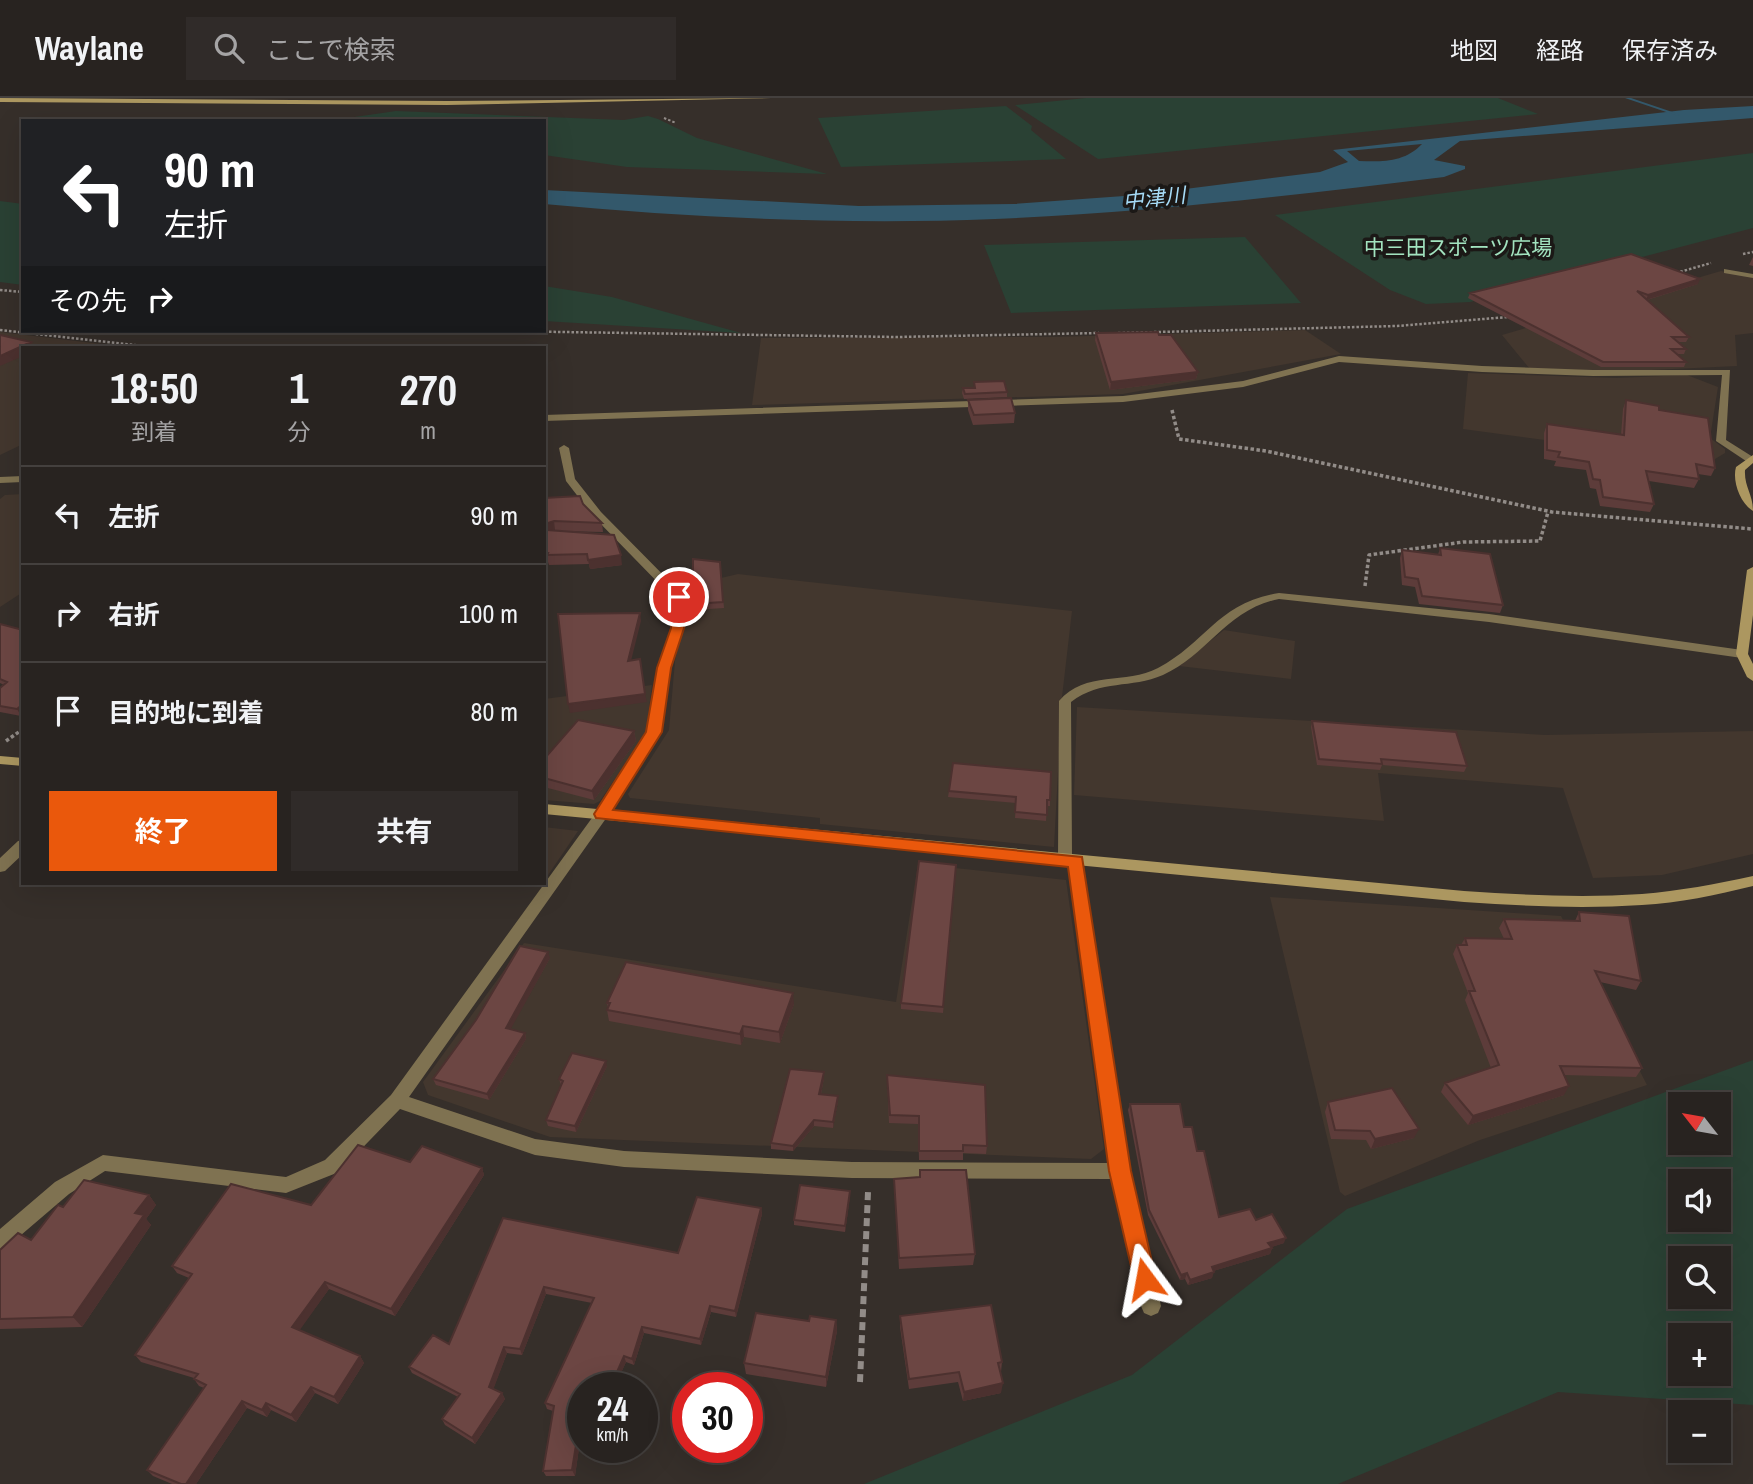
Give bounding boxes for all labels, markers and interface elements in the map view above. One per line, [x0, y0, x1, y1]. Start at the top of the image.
search box [186, 17, 676, 80]
text: Waylane [35, 26, 144, 70]
icon: search [210, 29, 248, 67]
text: ここで検索 [266, 32, 396, 67]
text: 地図 [1450, 34, 1498, 66]
text: 経路 [1536, 34, 1584, 66]
text: 保存済み [1622, 34, 1718, 66]
text: 90 m [164, 136, 256, 202]
icon: left [49, 147, 140, 238]
water label: 中津川 [1121, 180, 1189, 216]
text: 左折 [164, 203, 228, 246]
park label: 中三田スポーツ広場 [1364, 233, 1552, 262]
icon: right [141, 280, 179, 318]
text: その先 [49, 283, 127, 318]
text: 18:50 [110, 360, 198, 416]
text: 1 [289, 360, 308, 416]
text: 270 [399, 362, 457, 418]
text: m [420, 415, 436, 446]
text: 到着 [131, 416, 177, 447]
text: 分 [287, 416, 310, 447]
icon: left [49, 496, 87, 534]
text: 90 m [471, 498, 518, 533]
text: 左折 [108, 499, 160, 534]
pin [649, 567, 709, 627]
icon: arrive [660, 578, 698, 616]
icon: right [49, 594, 87, 632]
text: 100 m [459, 596, 518, 631]
text: 右折 [108, 597, 160, 632]
icon: arrive [49, 692, 87, 730]
text: 80 m [471, 694, 518, 729]
text: 目的地に到着 [108, 695, 264, 730]
button: 終了 [49, 791, 277, 871]
button: 共有 [291, 791, 518, 871]
north arrow [1668, 1092, 1731, 1155]
map controls [1668, 1092, 1731, 1463]
button: sound [1668, 1169, 1731, 1232]
position arrow [1108, 1242, 1182, 1316]
button: search [1668, 1246, 1731, 1309]
button: + [1668, 1323, 1731, 1386]
speed limit sign: 30 [672, 1372, 763, 1463]
text: 24 [597, 1385, 628, 1432]
button: − [1668, 1400, 1731, 1463]
text: km/h [597, 1422, 629, 1447]

